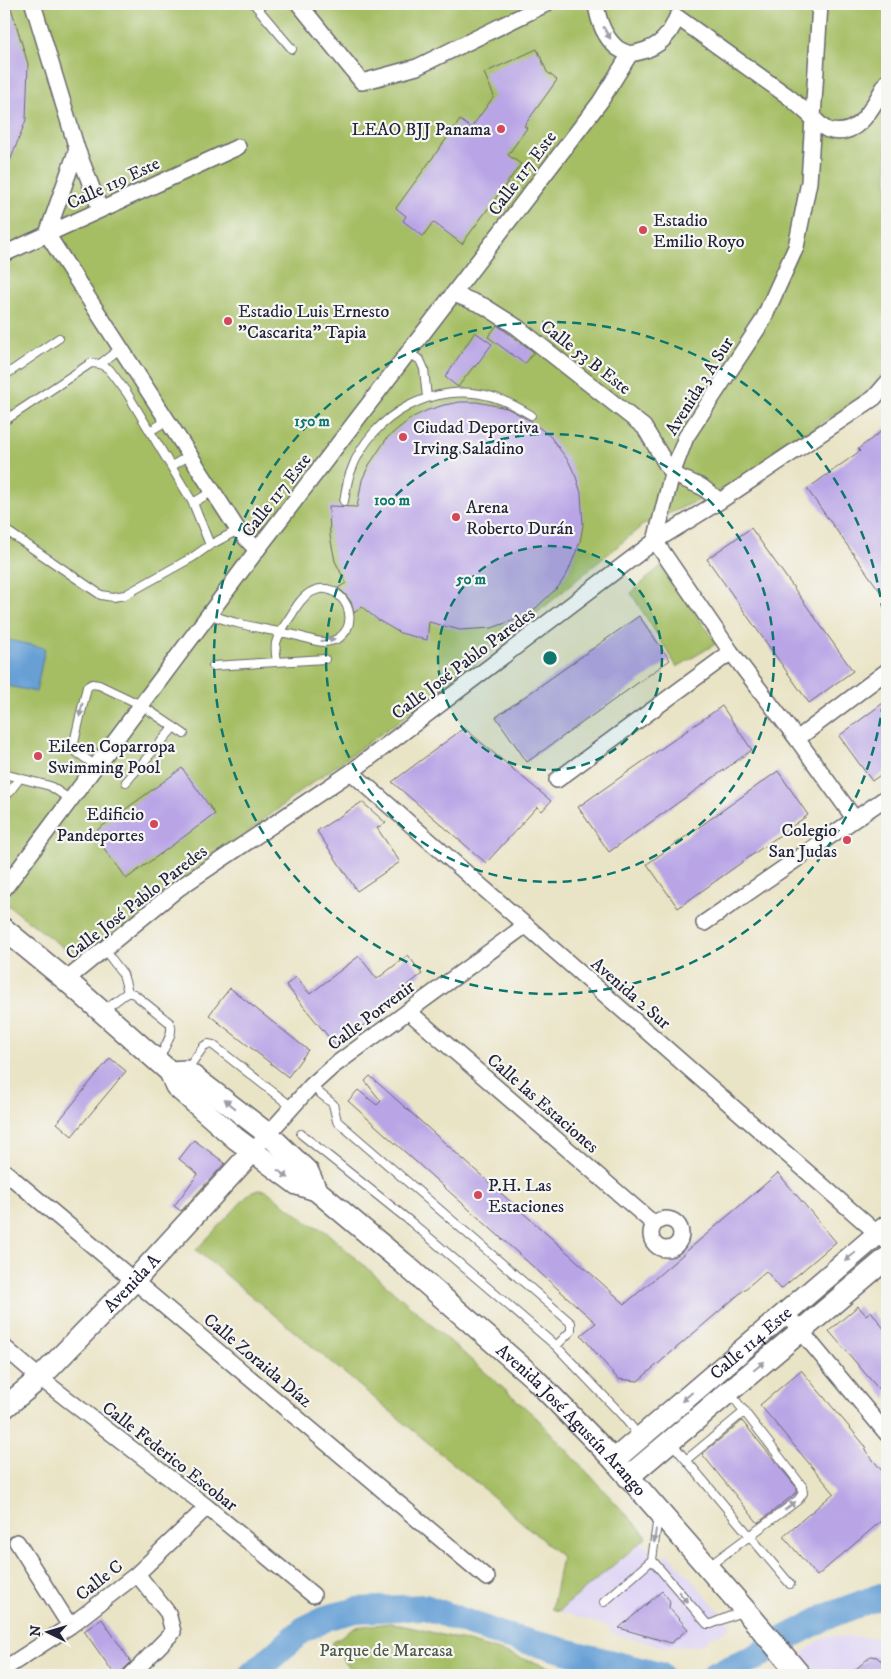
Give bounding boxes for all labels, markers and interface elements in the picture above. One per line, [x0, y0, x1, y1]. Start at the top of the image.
one-way arrow [602, 27, 611, 40]
place label: LEAO BJJ Panama [351, 119, 491, 141]
marker: LEAO BJJ Panama [495, 123, 507, 135]
street label: Calle 117 Este [484, 127, 562, 220]
street label: Calle 119 Este [64, 153, 163, 215]
place label: Estadio Emilio Royo [653, 210, 745, 253]
marker: Estadio Emilio Royo [637, 224, 649, 236]
place label: Estadio Luis Ernesto "Cascarita" Tapia [238, 301, 390, 344]
marker: Estadio Luis Ernesto "Cascarita" Tapia [222, 315, 234, 327]
street label: Calle 53 B Este [536, 316, 635, 400]
street label: Avenida 3 A Sur [661, 333, 739, 440]
text: 150 m [294, 412, 330, 431]
place label: Ciudad Deportiva Irving Saladino [413, 417, 539, 460]
marker: Ciudad Deportiva Irving Saladino [397, 431, 409, 443]
street label: Calle 117 Este [237, 449, 316, 542]
text: 100 m [374, 491, 411, 510]
place label: Arena Roberto Durán [466, 497, 574, 540]
marker: Arena Roberto Durán [450, 511, 462, 523]
text: 50 m [455, 570, 487, 589]
street label: Calle José Pablo Paredes [388, 603, 540, 725]
one-way arrow [321, 636, 337, 644]
centre of rings [541, 649, 559, 667]
one-way arrow [77, 702, 85, 717]
place label: Eileen Coparropa Swimming Pool [48, 736, 175, 779]
marker: Eileen Coparropa Swimming Pool [32, 750, 44, 762]
place label: Edificio Pandeportes [56, 804, 144, 847]
marker: Edificio Pandeportes [148, 818, 160, 830]
place label: Colegio San Judas [768, 820, 837, 863]
marker: Colegio San Judas [841, 834, 853, 846]
street label: Calle José Pablo Paredes [61, 841, 212, 965]
street label: Avenida 2 Sur [586, 953, 675, 1035]
street label: Calle Porvenir [324, 976, 420, 1056]
street label: Calle las Estaciones [482, 1049, 603, 1158]
one-way arrow [223, 1099, 236, 1110]
one-way arrow [276, 1169, 290, 1179]
place label: P.H. Las Estaciones [488, 1175, 564, 1218]
marker: P.H. Las Estaciones [472, 1189, 484, 1201]
street label: Avenida A [100, 1249, 166, 1317]
one-way arrow [844, 1251, 856, 1262]
street label: Calle 114 Este [706, 1302, 797, 1385]
street label: Calle Zoraida Díaz [199, 1309, 316, 1413]
street label: Avenida José Agustín Arango [491, 1340, 651, 1501]
one-way arrow [753, 1361, 765, 1372]
one-way arrow [681, 1391, 693, 1403]
street label: Calle Federico Escobar [97, 1397, 242, 1517]
one-way arrow [783, 1501, 797, 1511]
one-way arrow [651, 1528, 659, 1544]
street label: Calle C [72, 1556, 128, 1606]
one-way arrow [678, 1591, 689, 1604]
north arrow [22, 1606, 72, 1656]
text: N [27, 1624, 46, 1637]
park label: Parque de Marcasa [319, 1640, 453, 1662]

